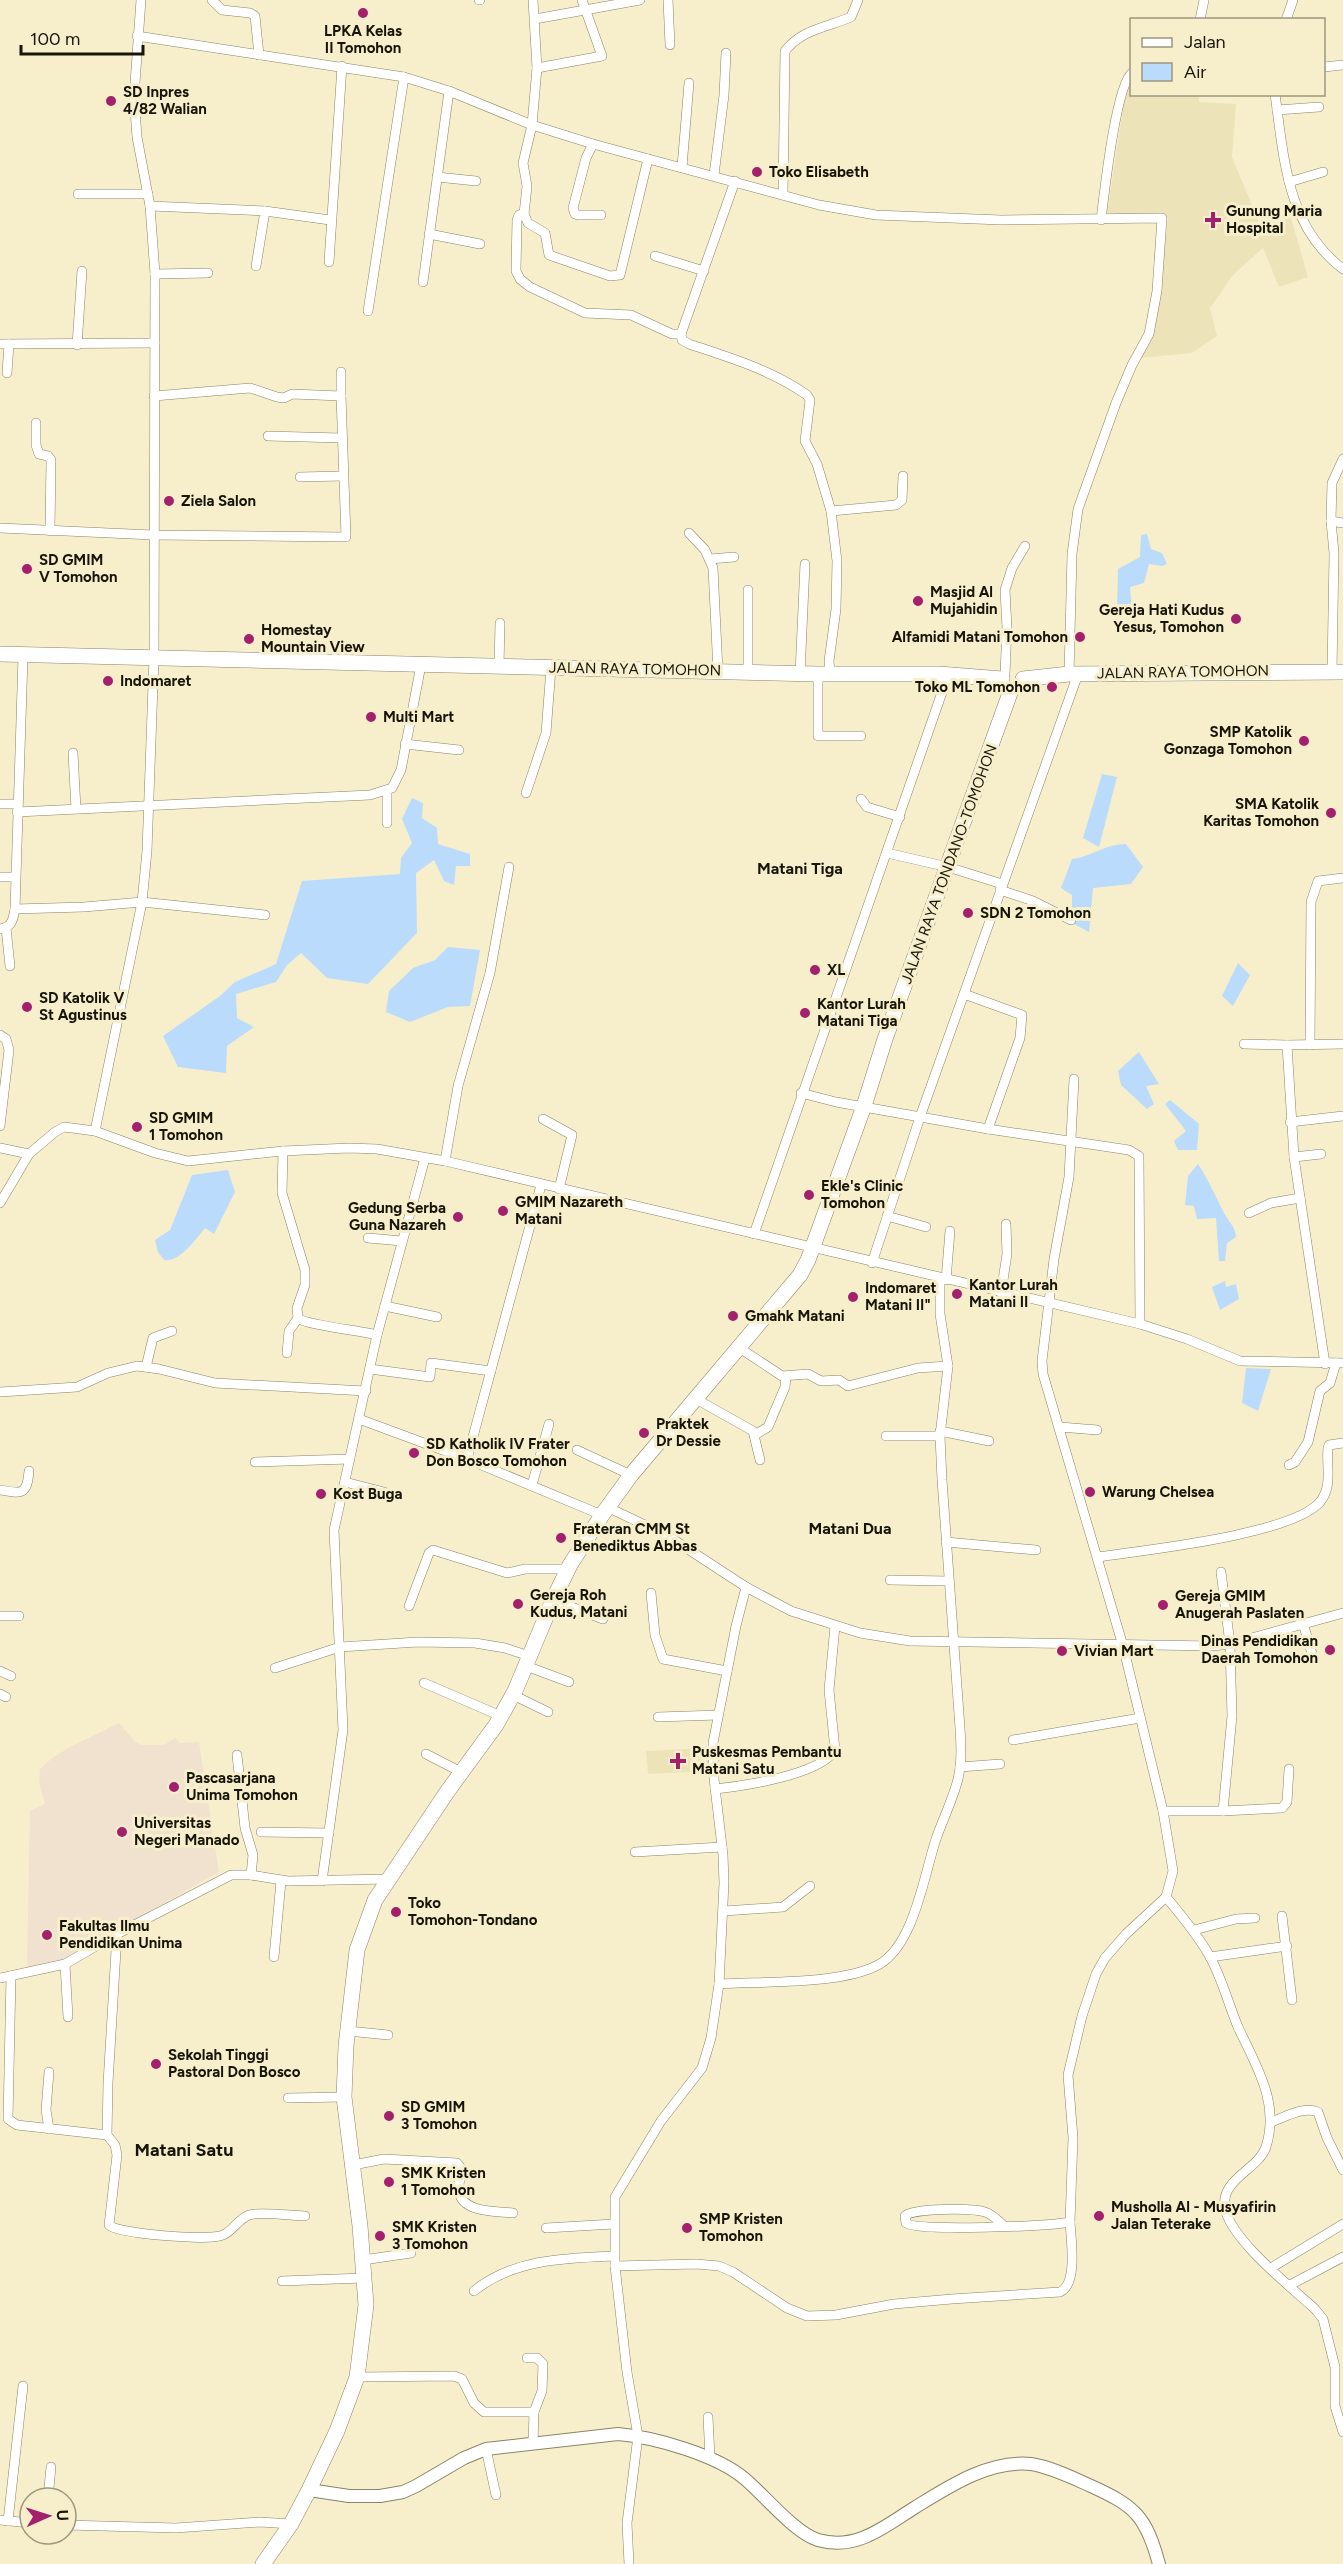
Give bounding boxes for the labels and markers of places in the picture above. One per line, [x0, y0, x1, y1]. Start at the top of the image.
marker: LPKA Kelas II Tomohon [356, 6, 370, 20]
place label: LPKA Kelas II Tomohon [324, 22, 402, 57]
place label: SD Inpres 4/82 Walian [123, 83, 207, 118]
marker: SD Inpres 4/82 Walian [104, 94, 118, 108]
place label: Toko Elisabeth [769, 163, 869, 181]
marker: Toko Elisabeth [750, 165, 764, 179]
place label: Gunung Maria Hospital [1226, 202, 1322, 237]
marker: Gunung Maria Hospital [1204, 211, 1222, 229]
place label: Ziela Salon [181, 492, 256, 510]
marker: Ziela Salon [162, 494, 176, 508]
place label: SD GMIM V Tomohon [39, 551, 117, 586]
marker: SD GMIM V Tomohon [20, 562, 34, 576]
place label: Masjid Al Mujahidin [930, 583, 998, 618]
marker: Masjid Al Mujahidin [911, 594, 925, 608]
place label: Gereja Hati Kudus Yesus, Tomohon [1099, 601, 1224, 636]
marker: Gereja Hati Kudus Yesus, Tomohon [1229, 612, 1243, 626]
place label: Homestay Mountain View [261, 621, 365, 656]
place label: Alfamidi Matani Tomohon [892, 628, 1068, 646]
marker: Alfamidi Matani Tomohon [1073, 630, 1087, 644]
marker: Homestay Mountain View [242, 632, 256, 646]
place label: Indomaret [120, 672, 192, 690]
marker: Indomaret [101, 674, 115, 688]
place label: Toko ML Tomohon [915, 678, 1040, 696]
marker: Toko ML Tomohon [1045, 680, 1059, 694]
place label: Multi Mart [383, 708, 454, 726]
marker: Multi Mart [364, 710, 378, 724]
place label: SMP Katolik Gonzaga Tomohon [1164, 723, 1292, 758]
marker: SMP Katolik Gonzaga Tomohon [1297, 734, 1311, 748]
place label: SMA Katolik Karitas Tomohon [1203, 795, 1319, 830]
marker: SMA Katolik Karitas Tomohon [1324, 806, 1338, 820]
place label: SDN 2 Tomohon [980, 904, 1091, 922]
marker: SDN 2 Tomohon [961, 906, 975, 920]
place label: XL [827, 961, 845, 979]
marker: XL [808, 963, 822, 977]
place label: SD Katolik V St Agustinus [39, 989, 127, 1024]
place label: Kantor Lurah Matani Tiga [817, 995, 906, 1030]
marker: SD Katolik V St Agustinus [20, 1000, 34, 1014]
marker: Kantor Lurah Matani Tiga [798, 1006, 812, 1020]
place label: SD GMIM 1 Tomohon [149, 1109, 223, 1144]
marker: SD GMIM 1 Tomohon [130, 1120, 144, 1134]
place label: Ekle's Clinic Tomohon [821, 1177, 903, 1212]
marker: Ekle's Clinic Tomohon [802, 1188, 816, 1202]
place label: GMIM Nazareth Matani [515, 1193, 623, 1228]
place label: Gedung Serba Guna Nazareh [348, 1199, 446, 1234]
marker: GMIM Nazareth Matani [496, 1204, 510, 1218]
marker: Gedung Serba Guna Nazareh [451, 1210, 465, 1224]
place label: Kantor Lurah Matani II [969, 1276, 1058, 1311]
place label: Indomaret Matani II" [865, 1279, 937, 1314]
marker: Kantor Lurah Matani II [950, 1287, 964, 1301]
marker: Indomaret Matani II" [846, 1290, 860, 1304]
place label: Gmahk Matani [745, 1307, 845, 1325]
marker: Gmahk Matani [726, 1309, 740, 1323]
place label: Praktek Dr Dessie [656, 1415, 721, 1450]
marker: Praktek Dr Dessie [637, 1426, 651, 1440]
place label: SD Katholik IV Frater Don Bosco Tomohon [426, 1435, 570, 1470]
marker: SD Katholik IV Frater Don Bosco Tomohon [407, 1446, 421, 1460]
place label: Warung Chelsea [1102, 1483, 1214, 1501]
place label: Kost Buga [333, 1485, 403, 1503]
marker: Warung Chelsea [1083, 1485, 1097, 1499]
marker: Kost Buga [314, 1487, 328, 1501]
place label: Frateran CMM St Benediktus Abbas [573, 1520, 697, 1555]
marker: Frateran CMM St Benediktus Abbas [554, 1531, 568, 1545]
place label: Gereja Roh Kudus, Matani [530, 1586, 628, 1621]
place label: Gereja GMIM Anugerah Paslaten [1175, 1587, 1304, 1622]
marker: Gereja Roh Kudus, Matani [511, 1597, 525, 1611]
marker: Gereja GMIM Anugerah Paslaten [1156, 1598, 1170, 1612]
place label: Dinas Pendidikan Daerah Tomohon [1201, 1632, 1318, 1667]
place label: Vivian Mart [1074, 1642, 1154, 1660]
marker: Dinas Pendidikan Daerah Tomohon [1323, 1643, 1337, 1657]
marker: Vivian Mart [1055, 1644, 1069, 1658]
place label: Puskesmas Pembantu Matani Satu [692, 1743, 841, 1778]
marker: Puskesmas Pembantu Matani Satu [669, 1752, 687, 1770]
place label: Pascasarjana Unima Tomohon [186, 1769, 298, 1804]
marker: Pascasarjana Unima Tomohon [167, 1780, 181, 1794]
place label: Universitas Negeri Manado [134, 1814, 240, 1849]
marker: Universitas Negeri Manado [115, 1825, 129, 1839]
place label: Toko Tomohon-Tondano [408, 1894, 538, 1929]
marker: Toko Tomohon-Tondano [389, 1905, 403, 1919]
place label: Fakultas Ilmu Pendidikan Unima [59, 1917, 182, 1952]
marker: Fakultas Ilmu Pendidikan Unima [40, 1928, 54, 1942]
place label: Sekolah Tinggi Pastoral Don Bosco [168, 2046, 301, 2081]
marker: Sekolah Tinggi Pastoral Don Bosco [149, 2057, 163, 2071]
place label: SD GMIM 3 Tomohon [401, 2098, 477, 2133]
marker: SD GMIM 3 Tomohon [382, 2109, 396, 2123]
place label: SMK Kristen 1 Tomohon [401, 2164, 486, 2199]
marker: SMK Kristen 1 Tomohon [382, 2175, 396, 2189]
place label: Musholla Al - Musyafirin Jalan Teterake [1111, 2198, 1276, 2233]
marker: Musholla Al - Musyafirin Jalan Teterake [1092, 2209, 1106, 2223]
place label: SMP Kristen Tomohon [699, 2210, 783, 2245]
place label: SMK Kristen 3 Tomohon [392, 2218, 477, 2253]
marker: SMP Kristen Tomohon [680, 2221, 694, 2235]
marker: SMK Kristen 3 Tomohon [373, 2229, 387, 2243]

